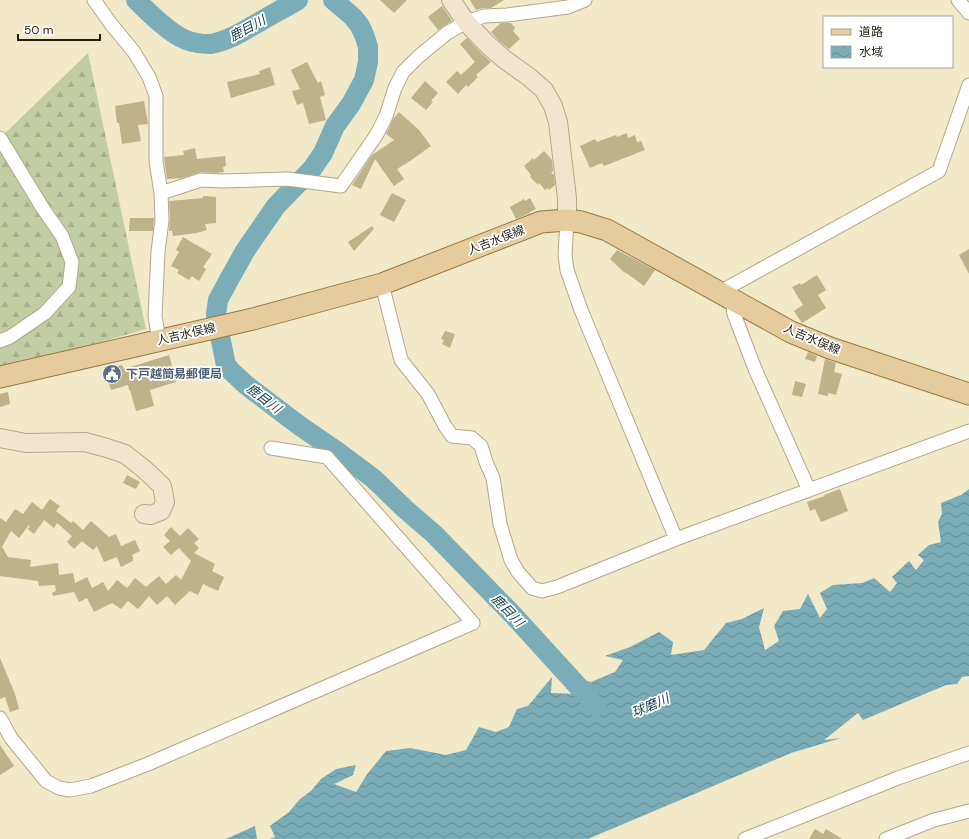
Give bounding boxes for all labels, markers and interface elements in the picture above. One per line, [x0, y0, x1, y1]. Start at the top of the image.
water label: 鹿目川 [226, 11, 270, 45]
scale bar [18, 16, 100, 42]
legend [823, 16, 953, 68]
text: 50 m [24, 22, 53, 38]
text: 道路 [859, 24, 883, 40]
text: 水域 [859, 44, 883, 60]
street label: 人吉水俣線 [465, 222, 527, 258]
street label: 人吉水俣線 [155, 319, 217, 349]
street label: 人吉水俣線 [781, 320, 843, 358]
public building icon: 下戸越簡易郵便局 [101, 363, 123, 385]
place label: 下戸越簡易郵便局 [126, 366, 222, 382]
water label: 鹿目川 [243, 380, 286, 418]
water label: 鹿目川 [488, 590, 529, 632]
water label: 球磨川 [629, 689, 673, 721]

